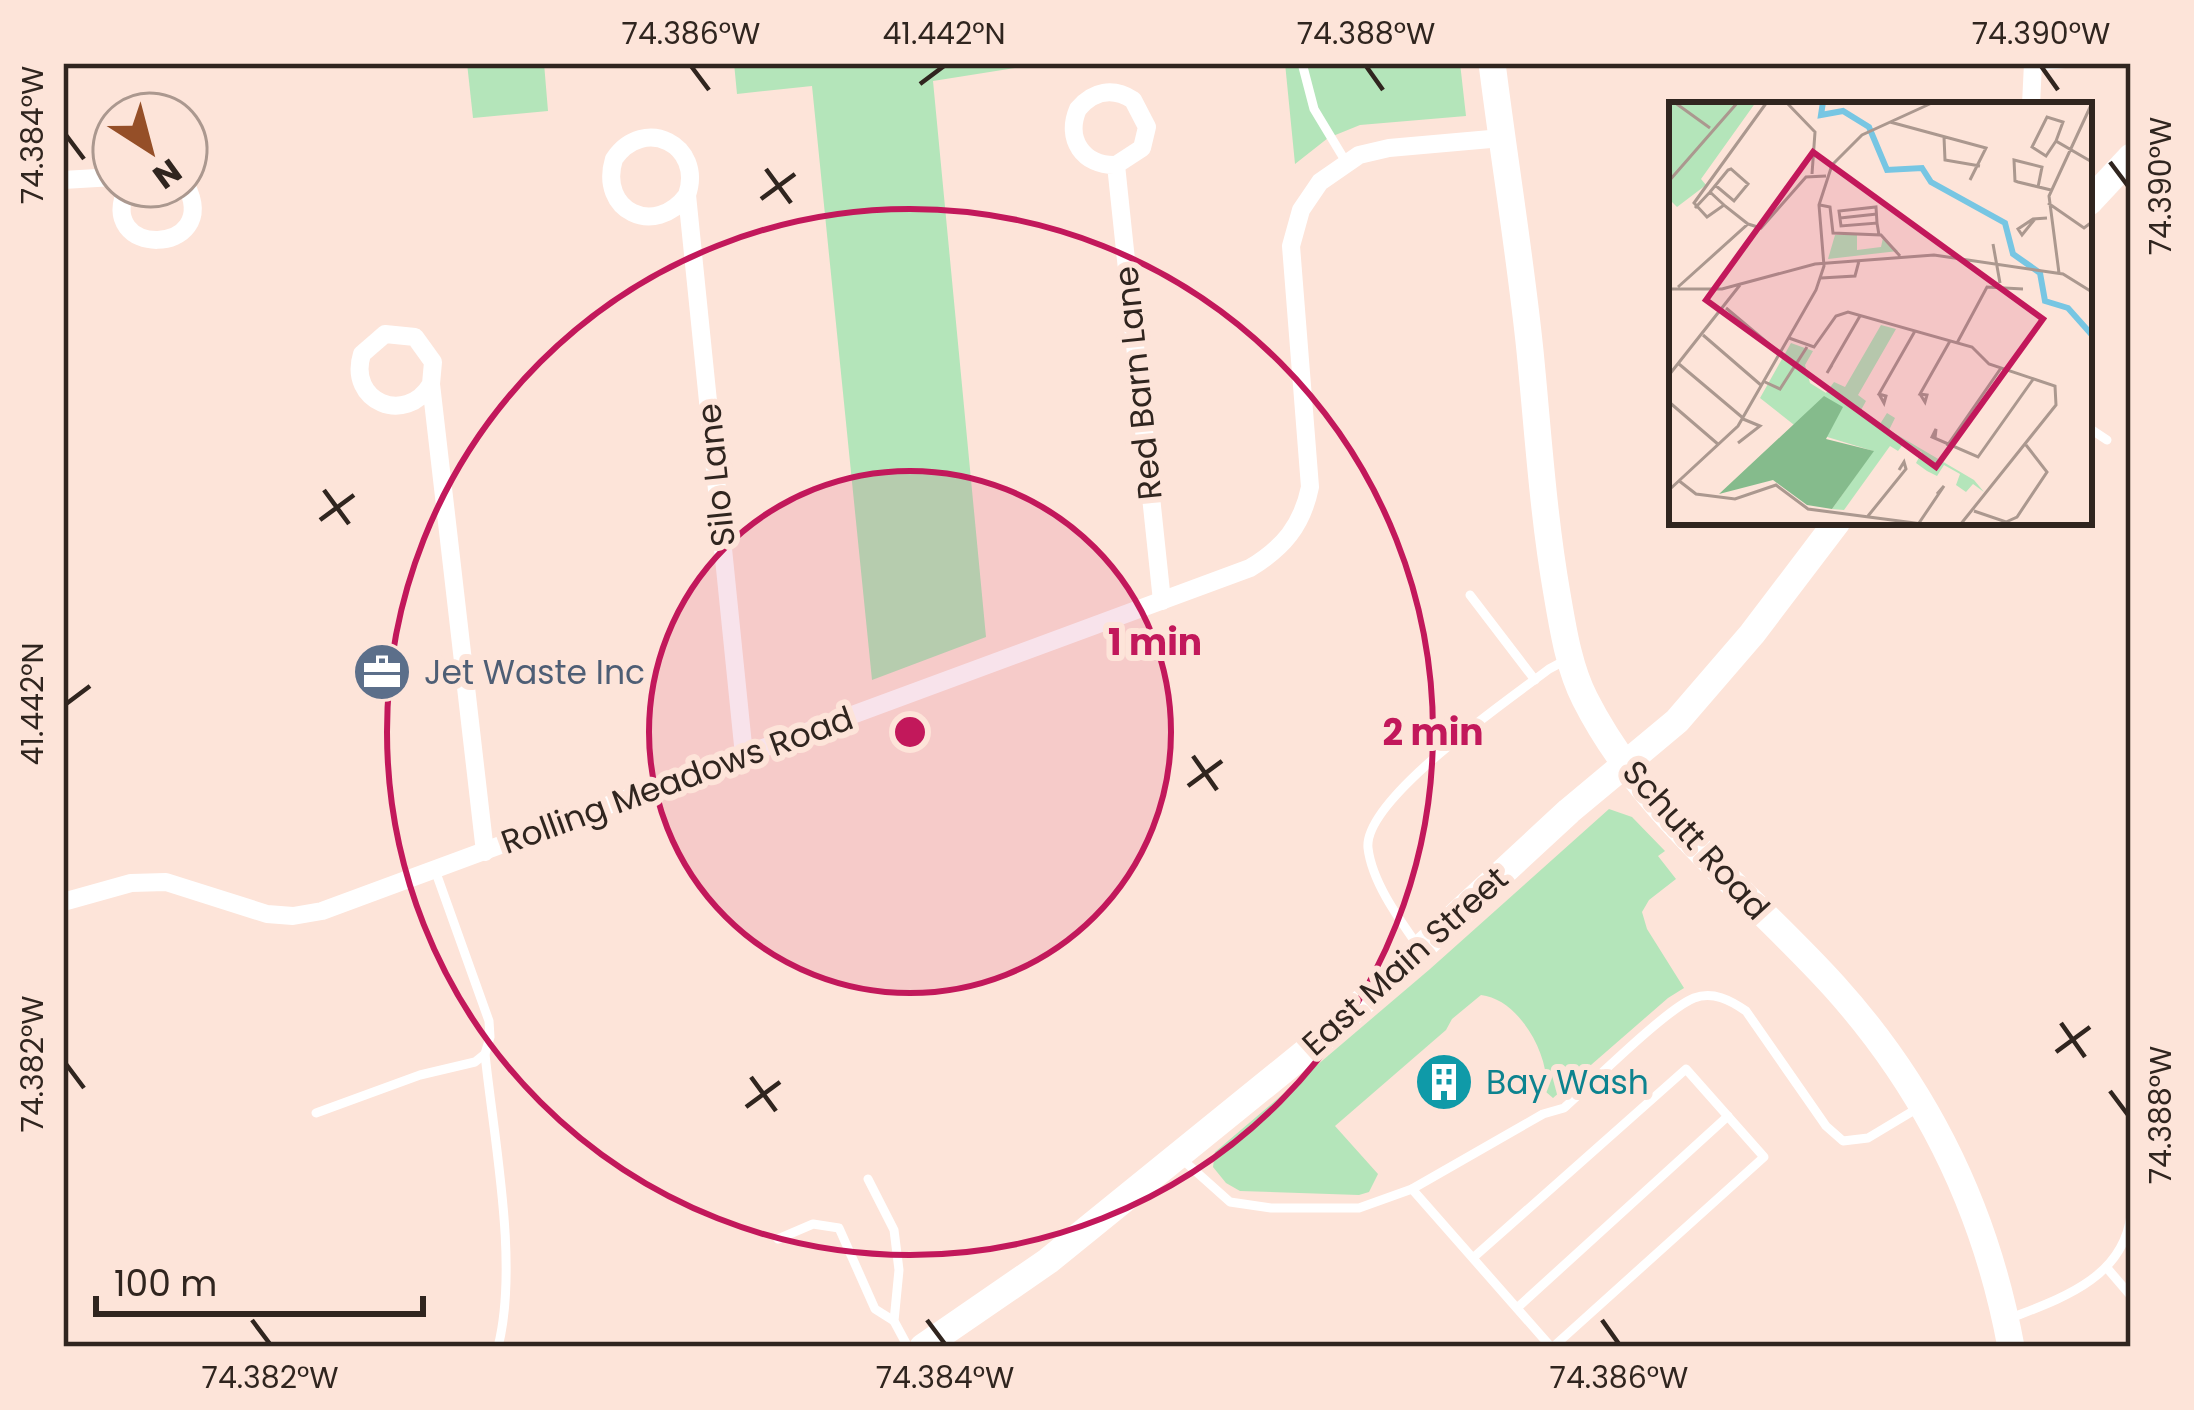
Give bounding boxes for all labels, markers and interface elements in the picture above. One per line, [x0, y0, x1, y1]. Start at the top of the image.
text: 74.386°W [622, 12, 760, 55]
text: 41.442°N [882, 12, 1006, 55]
text: 74.388°W [1297, 12, 1435, 55]
text: 74.390°W [1972, 12, 2110, 55]
text: 74.384°W [11, 66, 54, 204]
north arrow [90, 90, 210, 210]
inset map [1669, 102, 2092, 525]
text: 74.390°W [2139, 117, 2182, 255]
text: N [143, 148, 191, 200]
street label: Red Barn Lane [1102, 264, 1174, 502]
street label: Silo Lane [685, 401, 747, 549]
text: 1 min [1108, 617, 1202, 668]
office icon: Jet Waste Inc [351, 641, 413, 703]
text: 41.442°N [11, 642, 54, 766]
place label: Jet Waste Inc [424, 649, 645, 696]
street label: Rolling Meadows Road [495, 694, 859, 866]
text: 2 min [1382, 707, 1484, 758]
centre of rings [889, 711, 931, 753]
street label: Schutt Road [1612, 750, 1780, 930]
street label: East Main Street [1292, 856, 1518, 1066]
text: 74.382°W [11, 996, 54, 1132]
text: 74.388°W [2139, 1046, 2182, 1184]
building icon: Bay Wash [1413, 1051, 1475, 1113]
place label: Bay Wash [1486, 1059, 1649, 1106]
scale bar [96, 1242, 423, 1316]
text: 100 m [114, 1258, 217, 1309]
text: 74.382°W [202, 1356, 338, 1399]
text: 74.384°W [876, 1356, 1014, 1399]
text: 74.386°W [1550, 1356, 1688, 1399]

